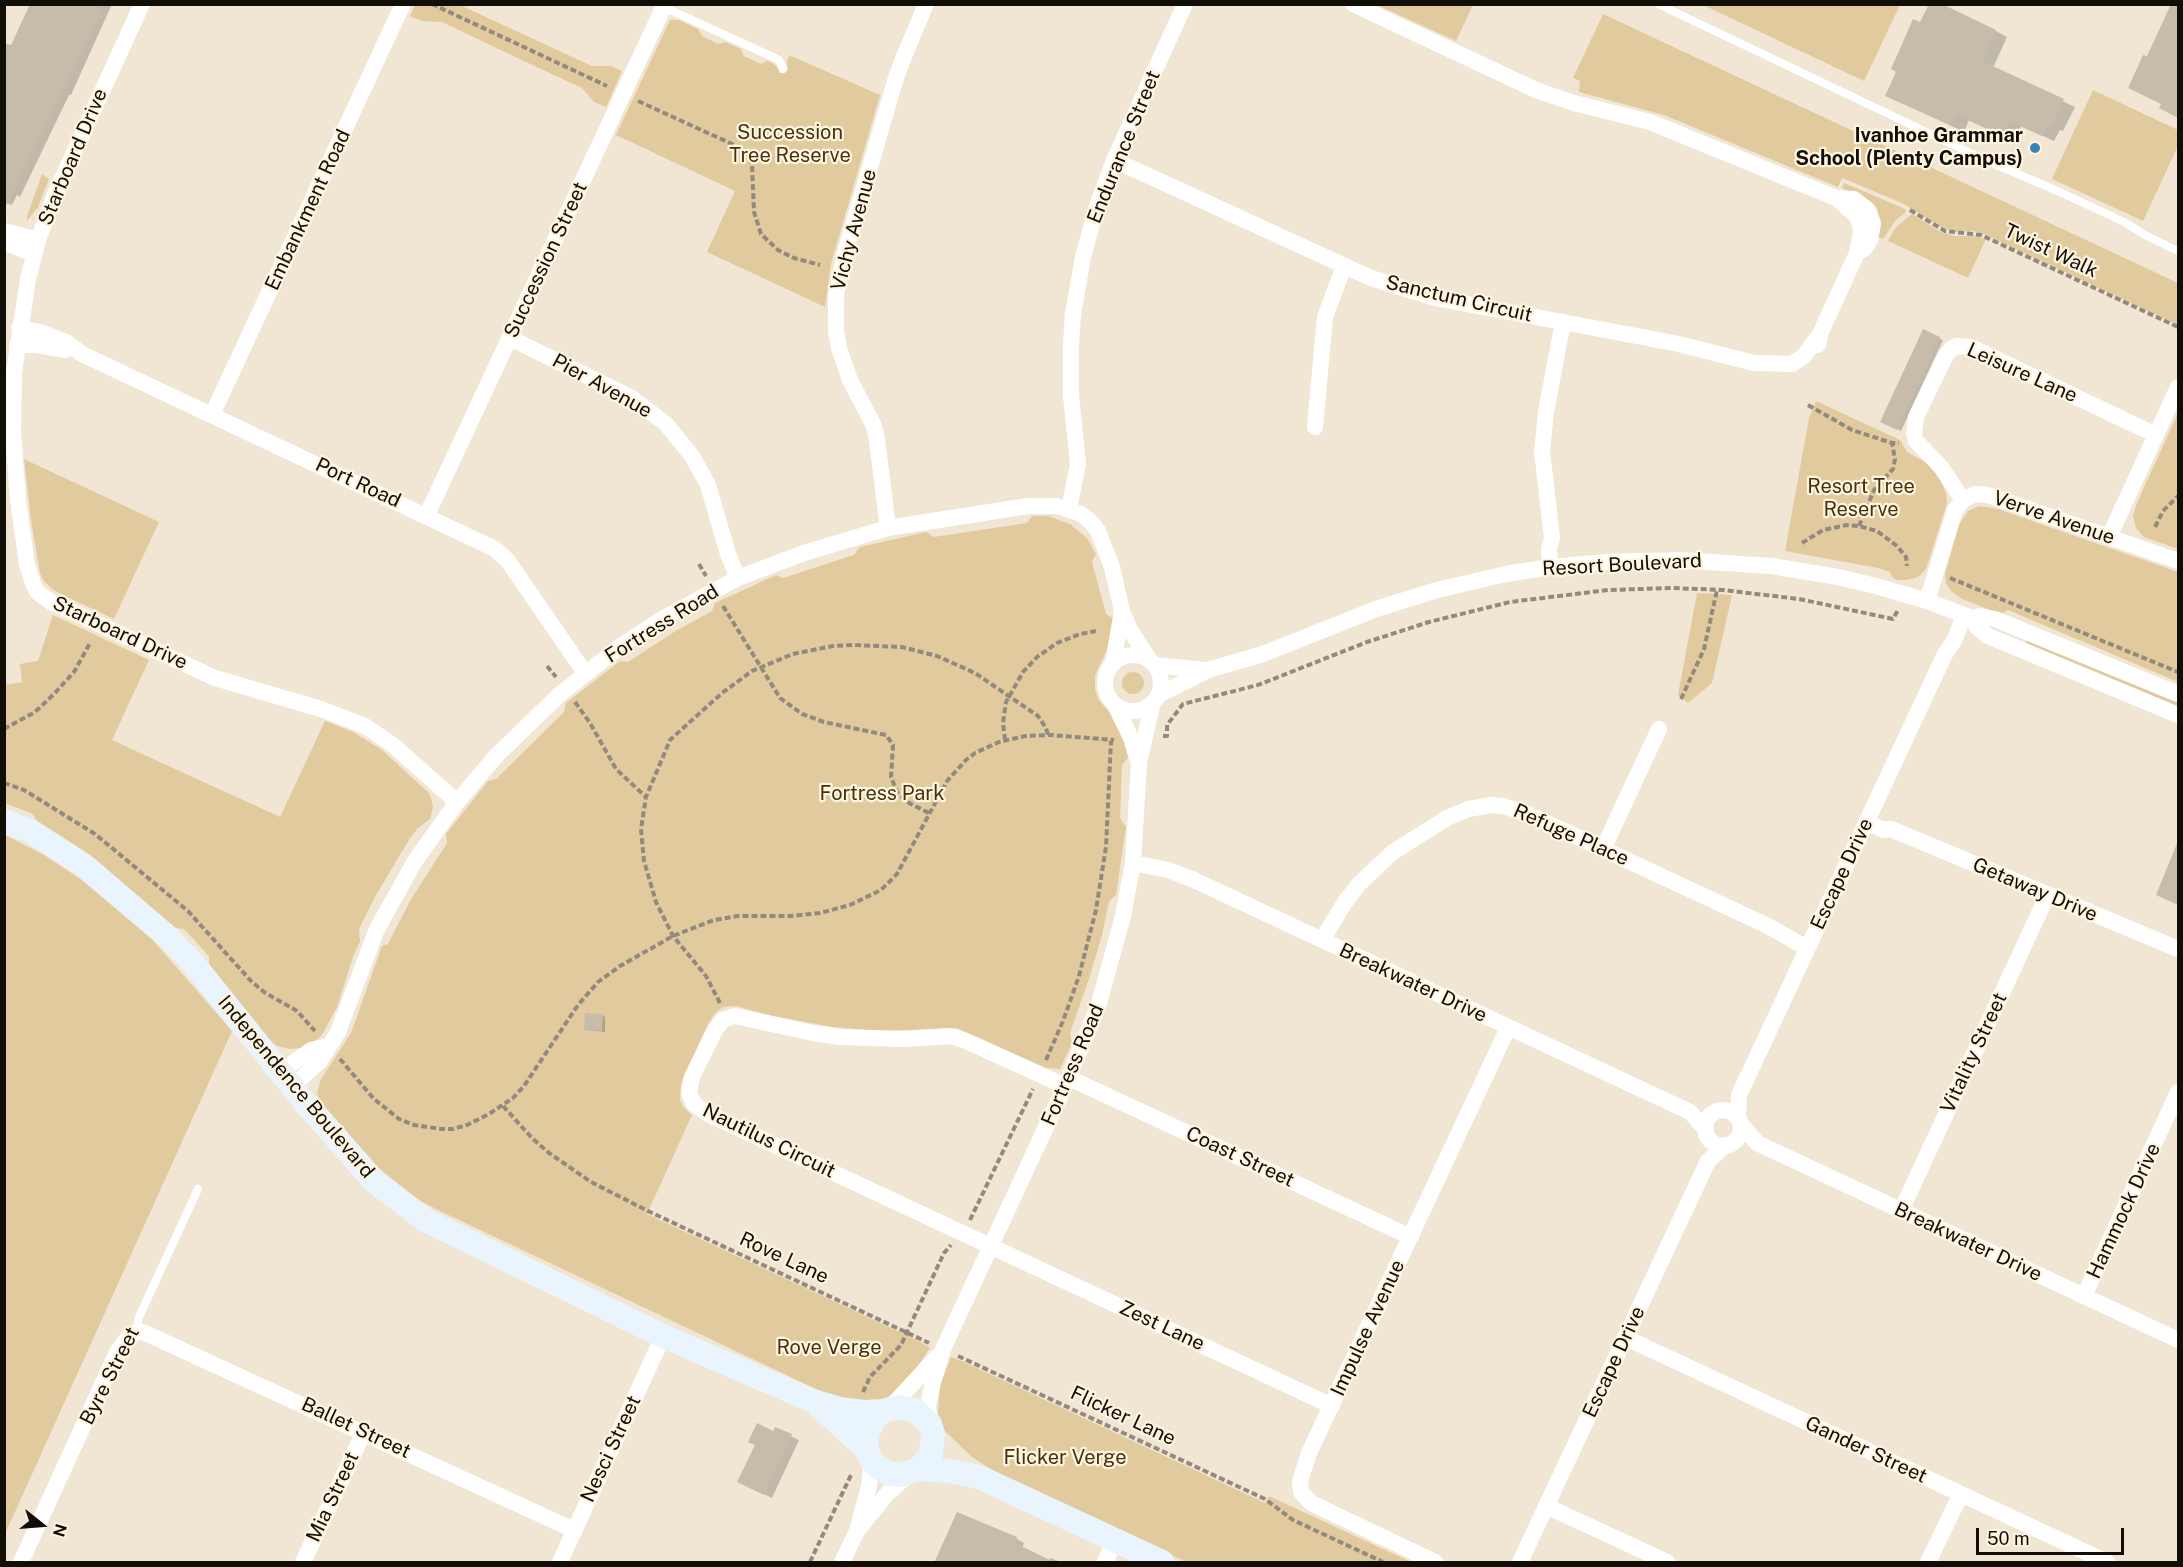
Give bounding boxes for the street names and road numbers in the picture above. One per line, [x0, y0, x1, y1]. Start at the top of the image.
street label: Endurance Street [1082, 67, 1166, 227]
street label: Starboard Drive [33, 85, 113, 229]
street label: Embankment Road [260, 126, 356, 294]
street label: Vichy Avenue [826, 167, 882, 293]
street label: Succession Street [499, 178, 593, 342]
street label: Twist Walk [2000, 219, 2102, 283]
street label: Sanctum Circuit [1383, 270, 1535, 328]
street label: Leisure Lane [1963, 338, 2081, 408]
street label: Pier Avenue [548, 349, 656, 423]
street label: Port Road [312, 453, 404, 513]
street label: Verve Avenue [1990, 486, 2118, 550]
street label: Resort Boulevard [1542, 549, 1702, 581]
street label: Fortress Road [601, 579, 723, 669]
street label: Starboard Drive [49, 591, 191, 675]
street label: Refuge Place [1510, 799, 1632, 871]
street label: Escape Drive [1806, 815, 1878, 933]
street label: Getaway Drive [1969, 853, 2101, 927]
street label: Breakwater Drive [1335, 938, 1491, 1028]
street label: Vitality Street [1936, 989, 2012, 1117]
street label: Independence Boulevard [213, 991, 379, 1183]
street label: Fortress Road [1037, 1001, 1109, 1129]
street label: Nautilus Circuit [699, 1099, 839, 1183]
street label: Coast Street [1182, 1121, 1298, 1193]
street label: Hammock Drive [2082, 1139, 2166, 1283]
street label: Breakwater Drive [1890, 1197, 2046, 1287]
street label: Rove Lane [736, 1227, 832, 1289]
street label: Impulse Avenue [1326, 1256, 1410, 1400]
street label: Zest Lane [1116, 1296, 1208, 1356]
street label: Escape Drive [1578, 1303, 1650, 1421]
street label: Byre Street [75, 1323, 145, 1429]
street label: Flicker Lane [1067, 1381, 1179, 1451]
street label: Ballet Street [298, 1392, 414, 1464]
street label: Nesci Street [576, 1392, 646, 1506]
street label: Gander Street [1801, 1411, 1931, 1489]
street label: Mia Street [302, 1448, 364, 1546]

